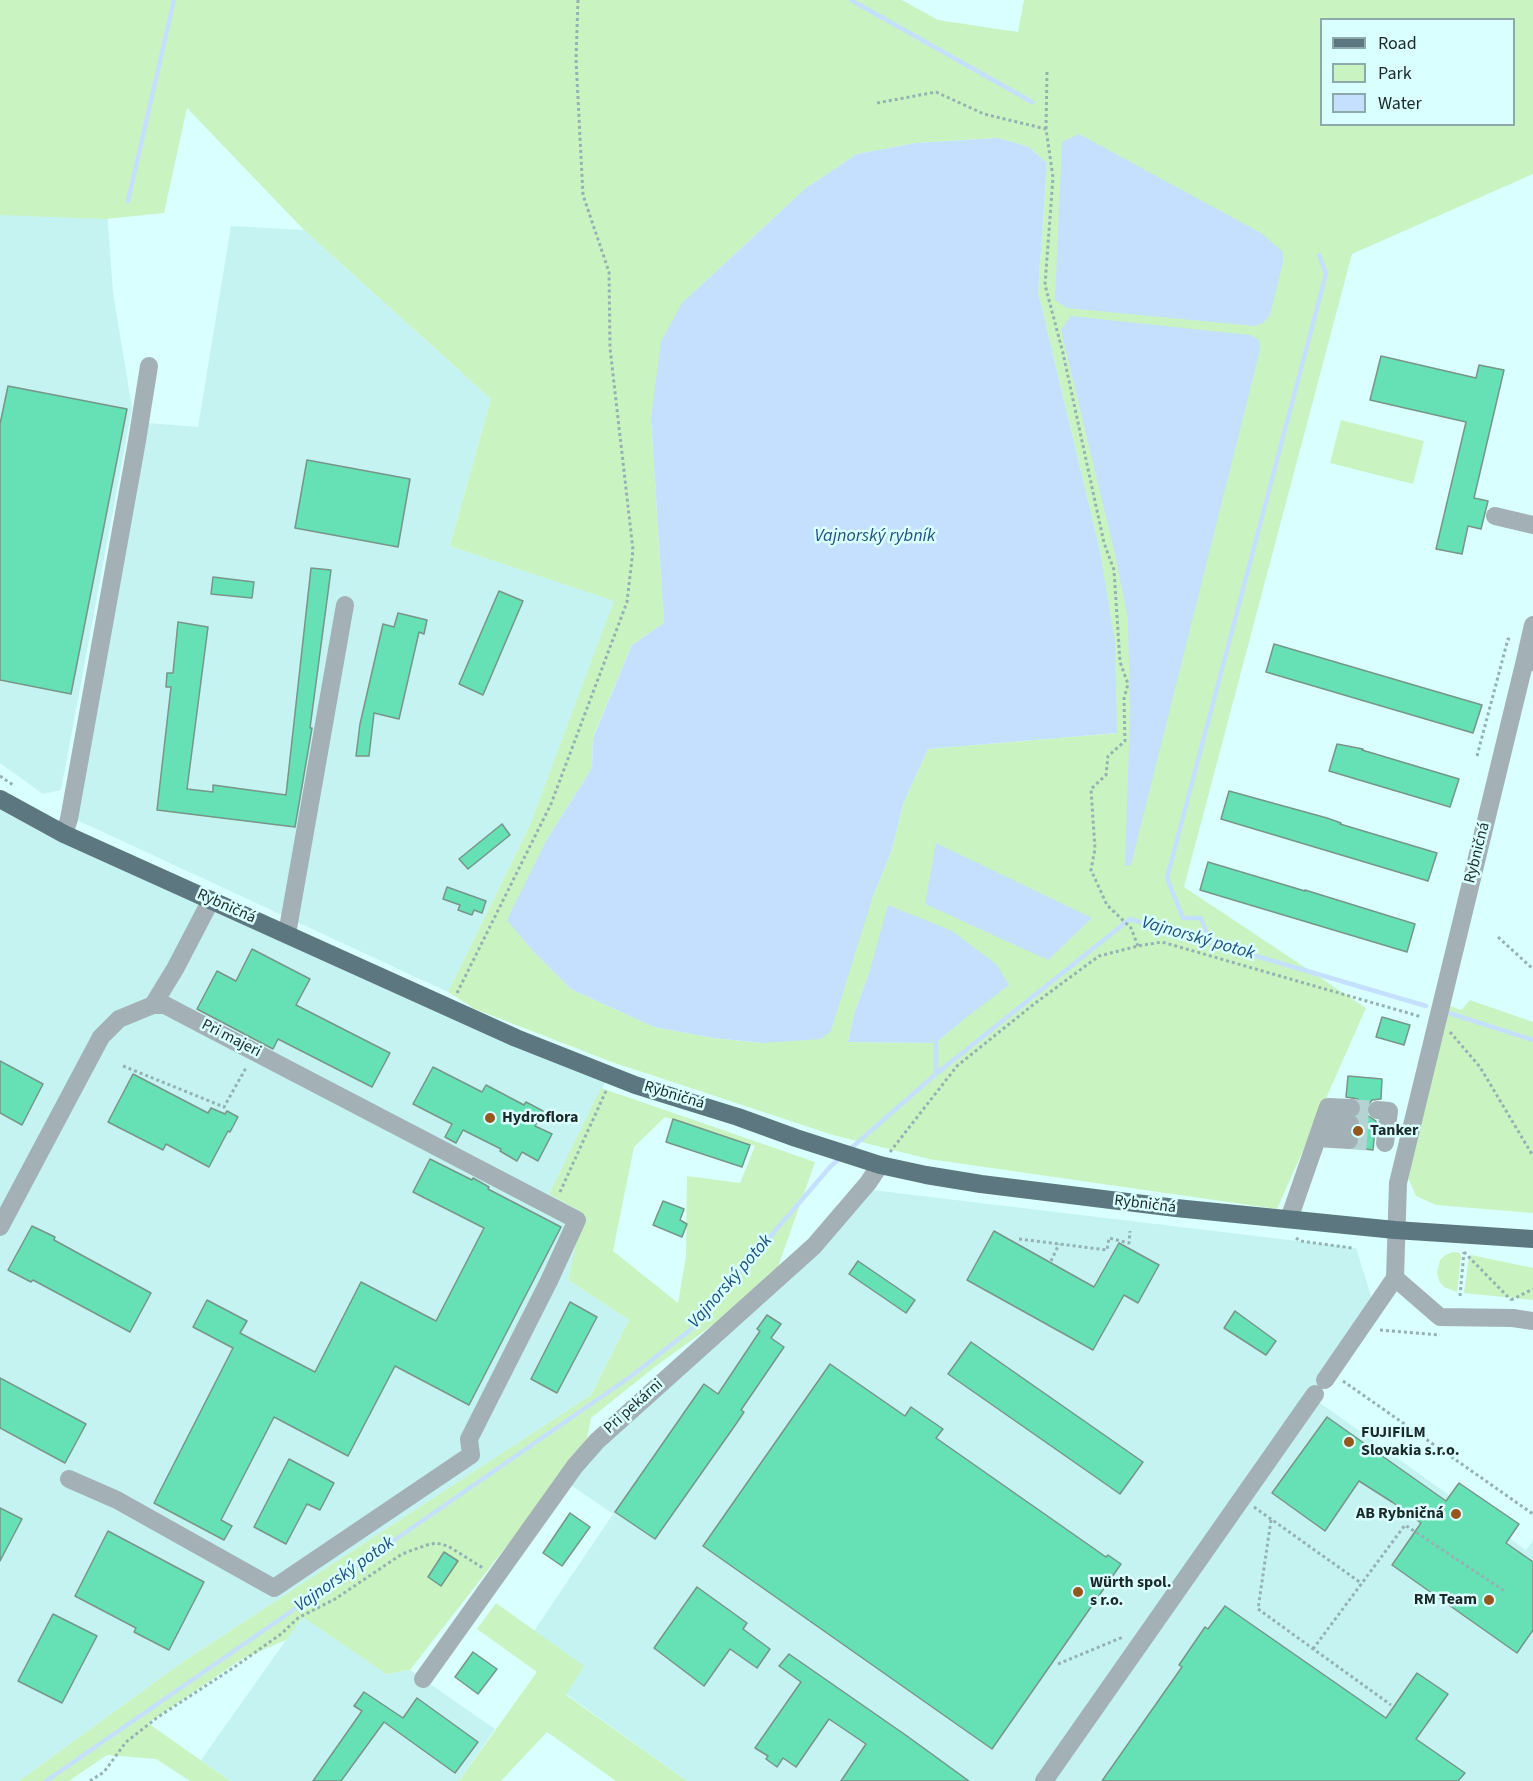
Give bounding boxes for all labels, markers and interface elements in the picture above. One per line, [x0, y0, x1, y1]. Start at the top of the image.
legend [1320, 18, 1515, 126]
text: Road [1378, 31, 1417, 56]
text: Park [1378, 61, 1412, 86]
text: Water [1378, 91, 1422, 116]
water label: Vajnorský rybník [815, 526, 935, 548]
street label: Rybničná [1461, 820, 1495, 886]
street label: Rybničná [194, 886, 258, 928]
water label: Vajnorský potok [1139, 913, 1257, 965]
street label: Pri majeri [198, 1016, 264, 1062]
street label: Rybničná [641, 1078, 707, 1114]
place label: Hydroflora [502, 1108, 578, 1128]
marker: Hydroflora [483, 1111, 497, 1125]
place label: Tanker [1370, 1121, 1418, 1141]
marker: Tanker [1351, 1124, 1365, 1138]
street label: Rybničná [1113, 1192, 1177, 1218]
water label: Vajnorský potok [685, 1231, 777, 1333]
street label: Pri pekárni [601, 1376, 667, 1438]
place label: FUJIFILM Slovakia s.r.o. [1361, 1423, 1460, 1461]
marker: FUJIFILM Slovakia s.r.o. [1342, 1435, 1356, 1449]
place label: AB Rybničná [1356, 1504, 1444, 1524]
marker: AB Rybničná [1449, 1507, 1463, 1521]
water label: Vajnorský potok [291, 1533, 399, 1617]
place label: Würth spol. s r.o. [1090, 1573, 1171, 1611]
marker: Würth spol. s r.o. [1071, 1585, 1085, 1599]
place label: RM Team [1414, 1590, 1477, 1610]
marker: RM Team [1482, 1593, 1496, 1607]

